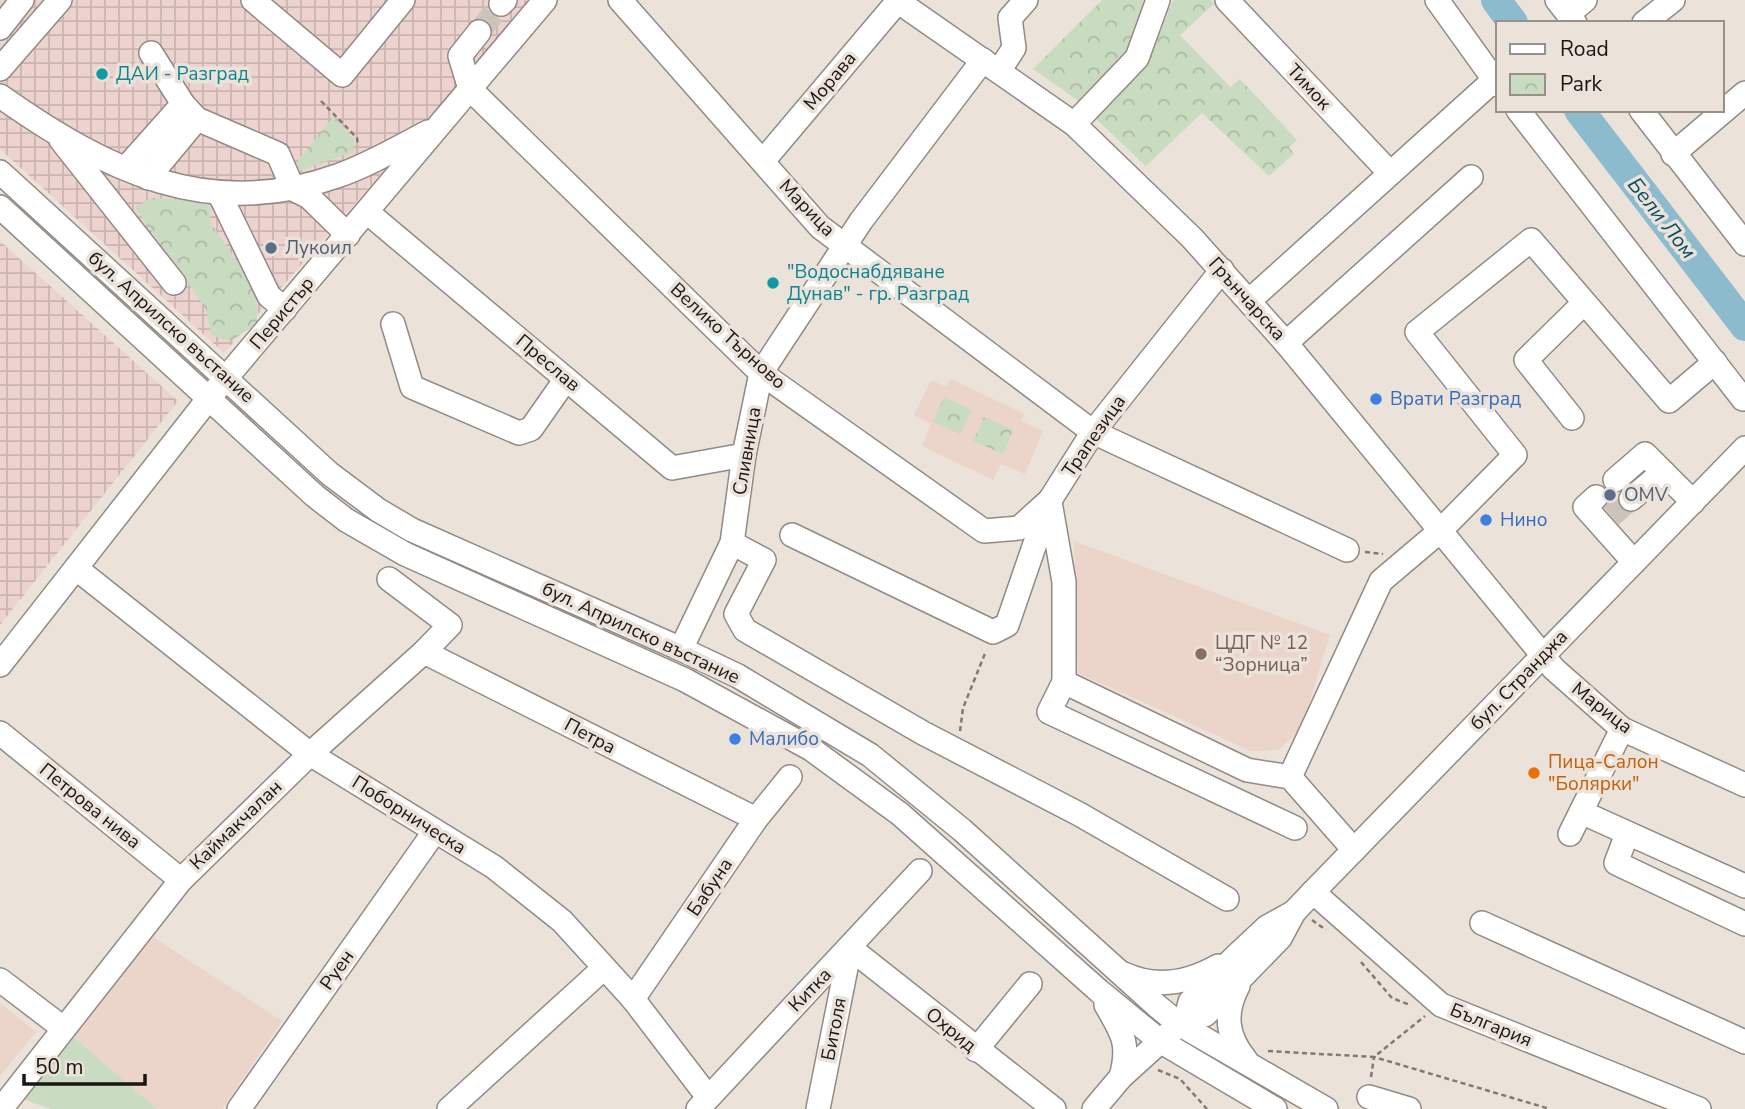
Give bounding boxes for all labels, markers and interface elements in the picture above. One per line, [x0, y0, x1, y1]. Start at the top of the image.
legend [1496, 21, 1724, 112]
text: Road [1560, 35, 1609, 63]
street label: Морава [798, 46, 862, 116]
street label: Тимок [1281, 58, 1337, 116]
place label: ДАИ - Разград [116, 61, 249, 87]
marker: ДАИ - Разград [94, 66, 110, 82]
text: Park [1560, 70, 1602, 98]
water label: Бели Лом [1621, 171, 1703, 265]
street label: Марица [773, 174, 841, 242]
place label: Лукоил [285, 235, 352, 261]
marker: Лукоил [263, 240, 279, 256]
street label: бул. Априлско въстание [82, 245, 260, 409]
street label: Грънчарска [1203, 252, 1291, 346]
place label: "Водоснабдяване Дунав" - гр. Разград [787, 259, 969, 307]
street label: Перистър [244, 271, 320, 355]
marker: "Водоснабдяване Дунав" - гр. Разград [765, 275, 781, 291]
street label: Велико Търново [664, 277, 792, 395]
street label: Преслав [510, 328, 586, 398]
place label: Врати Разград [1390, 386, 1521, 412]
street label: Трапезица [1056, 390, 1132, 482]
marker: Врати Разград [1368, 391, 1384, 407]
street label: Сливница [726, 405, 768, 497]
place label: OMV [1624, 482, 1669, 508]
marker: OMV [1602, 487, 1618, 503]
place label: Нино [1500, 507, 1547, 533]
marker: Нино [1478, 512, 1494, 528]
street label: бул. Априлско въстание [538, 576, 744, 690]
street label: бул. Странджа [1464, 624, 1574, 736]
place label: ЦДГ № 12 “Зорница” [1215, 630, 1308, 678]
marker: ЦДГ № 12 “Зорница” [1193, 646, 1209, 662]
street label: Марица [1566, 676, 1638, 740]
street label: Петра [560, 712, 620, 760]
place label: Малибо [749, 726, 819, 752]
marker: Малибо [727, 731, 743, 747]
place label: Пица-Салон "Болярки" [1548, 749, 1659, 797]
street label: Петрова нива [34, 757, 146, 855]
marker: Пица-Салон "Болярки" [1526, 765, 1542, 781]
street label: Поборническа [347, 769, 471, 861]
street label: Каймакчалан [184, 774, 288, 876]
street label: Бабуна [681, 853, 739, 921]
street label: Руен [314, 945, 360, 995]
street label: Китка [783, 962, 837, 1018]
street label: Битоля [815, 995, 853, 1063]
street label: България [1446, 997, 1536, 1053]
street label: Охрид [920, 1002, 982, 1058]
scale bar [24, 1042, 145, 1086]
text: 50 m [35, 1053, 84, 1081]

